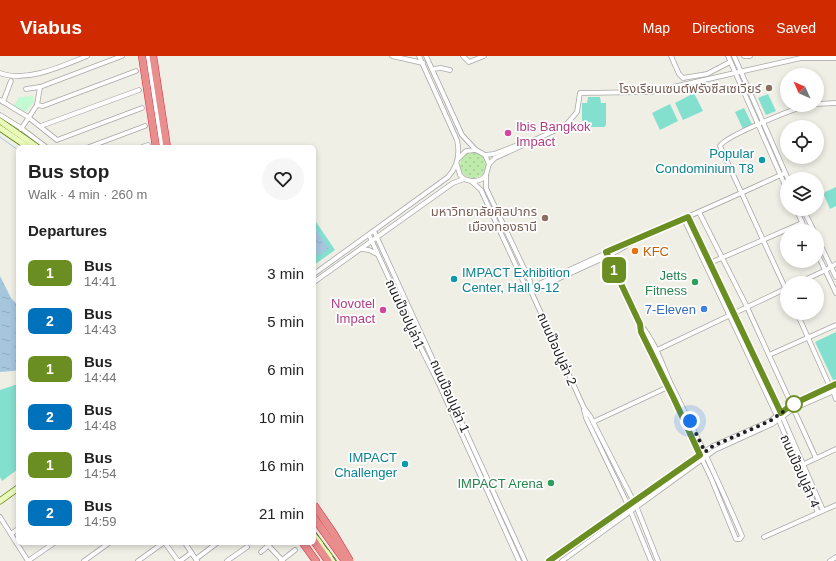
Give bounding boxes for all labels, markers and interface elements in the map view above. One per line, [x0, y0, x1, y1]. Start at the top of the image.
text: Viabus [20, 17, 82, 38]
text: Map [643, 20, 670, 36]
text: Directions [692, 20, 754, 36]
text: Saved [776, 20, 816, 36]
north arrow [780, 68, 824, 112]
map controls [780, 68, 824, 320]
place label: โรงเรียนเซนต์ฟรังซีสเซเวียร์ [619, 81, 762, 96]
marker: โรงเรียนเซนต์ฟรังซีสเซเวียร์ [764, 83, 774, 93]
place label: Ibis Bangkok Impact [516, 119, 591, 149]
button: locate [780, 120, 824, 164]
marker: Ibis Bangkok Impact [503, 128, 513, 138]
place label: Popular Condominium T8 [655, 146, 755, 176]
marker: Popular Condominium T8 [757, 155, 767, 165]
button: heart [262, 158, 304, 200]
text: Bus stop [28, 161, 109, 182]
button: layers [780, 172, 824, 216]
text: Walk · 4 min · 260 m [28, 187, 147, 202]
place label: มหาวิทยาลัยศิลปากร เมืองทองธานี [431, 204, 537, 234]
marker: มหาวิทยาลัยศิลปากร เมืองทองธานี [540, 213, 550, 223]
text: Departures [28, 222, 107, 239]
button: + [780, 224, 824, 268]
place label: KFC [643, 244, 669, 259]
marker: KFC [630, 246, 640, 256]
text: Bus [84, 257, 112, 274]
line badge: 1 [601, 257, 627, 283]
text: 1 [610, 262, 618, 278]
text: 1 [46, 265, 54, 281]
text: 3 min [267, 265, 304, 282]
place label: IMPACT Exhibition Center, Hall 9-12 [462, 265, 570, 295]
place label: Jetts Fitness [645, 268, 687, 298]
text: 14:41 [84, 274, 117, 289]
marker: IMPACT Exhibition Center, Hall 9-12 [449, 274, 459, 284]
button: − [780, 276, 824, 320]
street label: ถนนป๊อปปูล่า1 [382, 277, 428, 351]
marker: Jetts Fitness [690, 277, 700, 287]
place label: Novotel Impact [331, 296, 375, 326]
place label: 7-Eleven [645, 302, 696, 317]
marker: 7-Eleven [699, 304, 709, 314]
text: Bus [84, 305, 112, 322]
marker: Novotel Impact [378, 305, 388, 315]
street label: ถนนป๊อปปูล่า 2 [534, 310, 580, 388]
text: 2 [46, 313, 54, 329]
text: 5 min [267, 313, 304, 330]
text: 14:43 [84, 322, 117, 337]
text: Bus [84, 353, 112, 370]
street label: ถนนป๊อปปูล่า 1 [427, 357, 473, 435]
text: 1 [46, 361, 54, 377]
text: 6 min [267, 361, 304, 378]
text: 14:44 [84, 370, 117, 385]
unlabelled marker [785, 395, 803, 413]
text: Bus [84, 401, 112, 418]
text: 2 [46, 409, 54, 425]
text: 10 min [259, 409, 304, 426]
your location [680, 411, 700, 431]
text: 14:48 [84, 418, 117, 433]
street label: ถนนป๊อปปูล่า 4 [777, 432, 823, 510]
text: Bus [84, 449, 112, 466]
place label: IMPACT Challenger [334, 450, 398, 480]
text: 1 [46, 457, 54, 473]
text: 16 min [259, 457, 304, 474]
marker: IMPACT Challenger [400, 459, 410, 469]
text: 14:54 [84, 466, 117, 481]
place label: IMPACT Arena [458, 476, 544, 491]
marker: IMPACT Arena [546, 478, 556, 488]
text: Bus [84, 497, 112, 514]
text: 2 [46, 505, 54, 521]
text: 21 min [259, 505, 304, 522]
text: 14:59 [84, 514, 117, 529]

